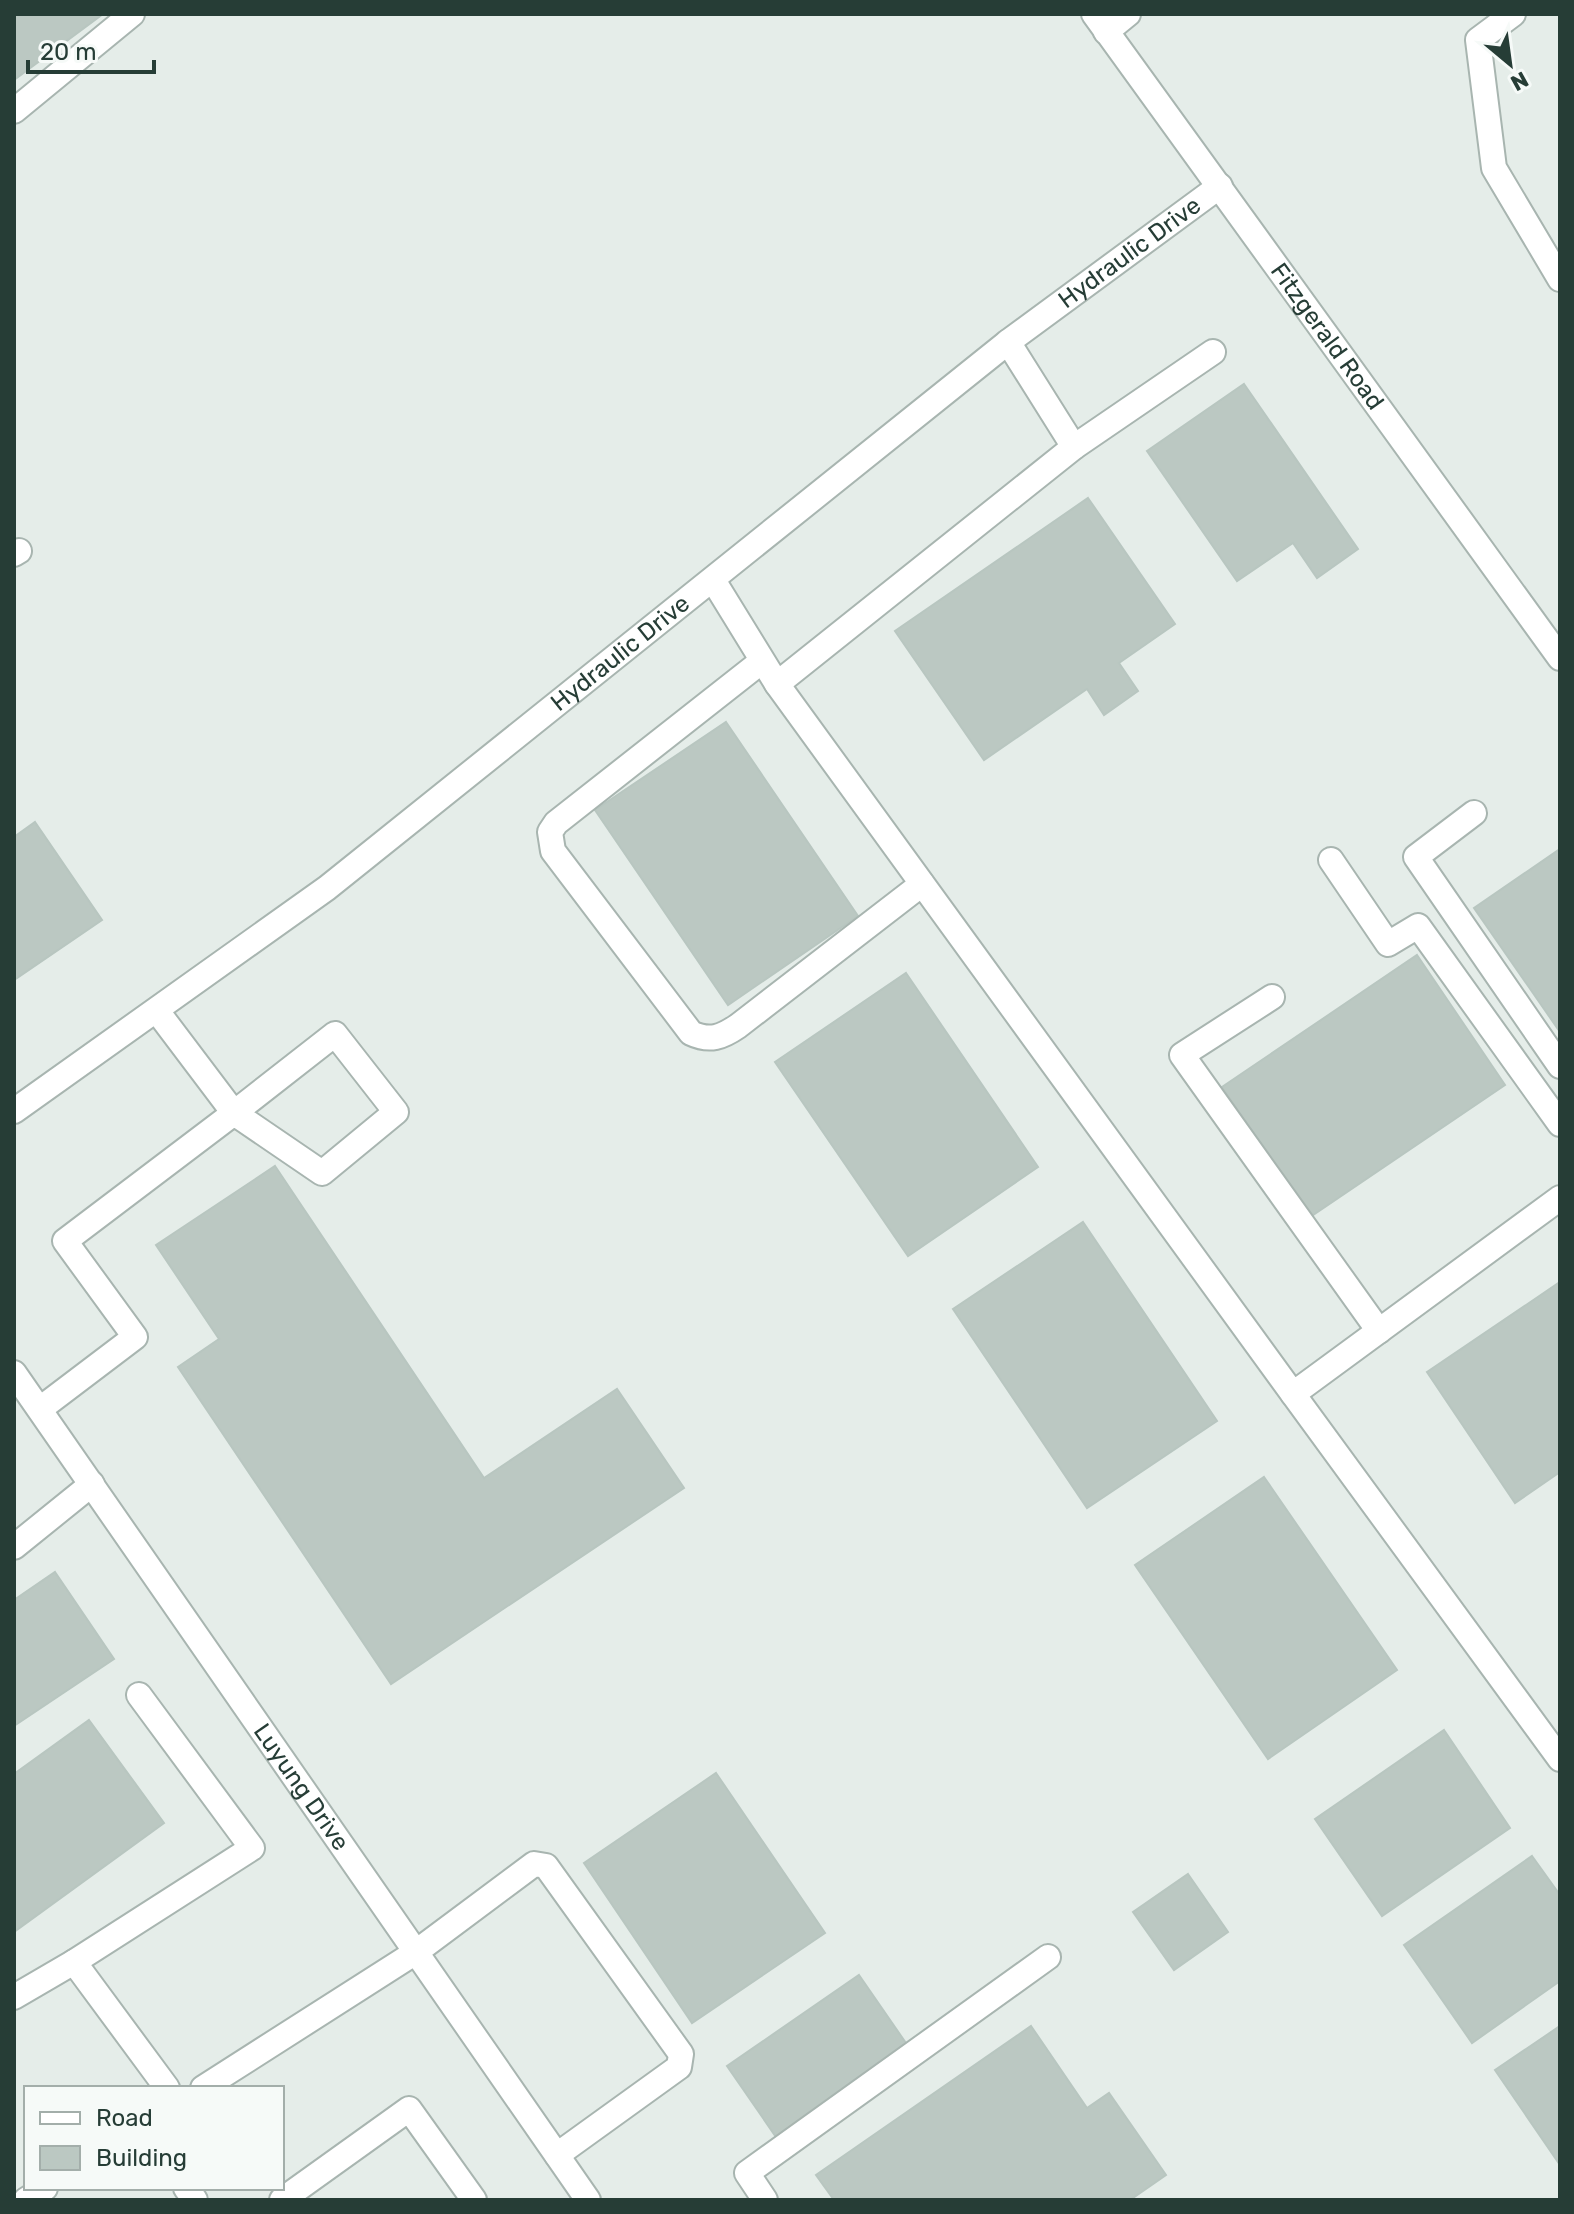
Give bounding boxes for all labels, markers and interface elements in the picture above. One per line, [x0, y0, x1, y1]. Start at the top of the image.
scale bar [28, 24, 154, 74]
north arrow [1470, 24, 1550, 104]
text: 20 m [40, 38, 97, 66]
text: N [1506, 65, 1533, 97]
street label: Hydraulic Drive [1053, 191, 1206, 314]
street label: Fitzgerald Road [1265, 258, 1390, 415]
street label: Hydraulic Drive [545, 589, 695, 717]
street label: Luyung Drive [248, 1718, 355, 1856]
legend [24, 2086, 284, 2190]
text: Road [96, 2104, 153, 2132]
text: Building [96, 2144, 187, 2172]

